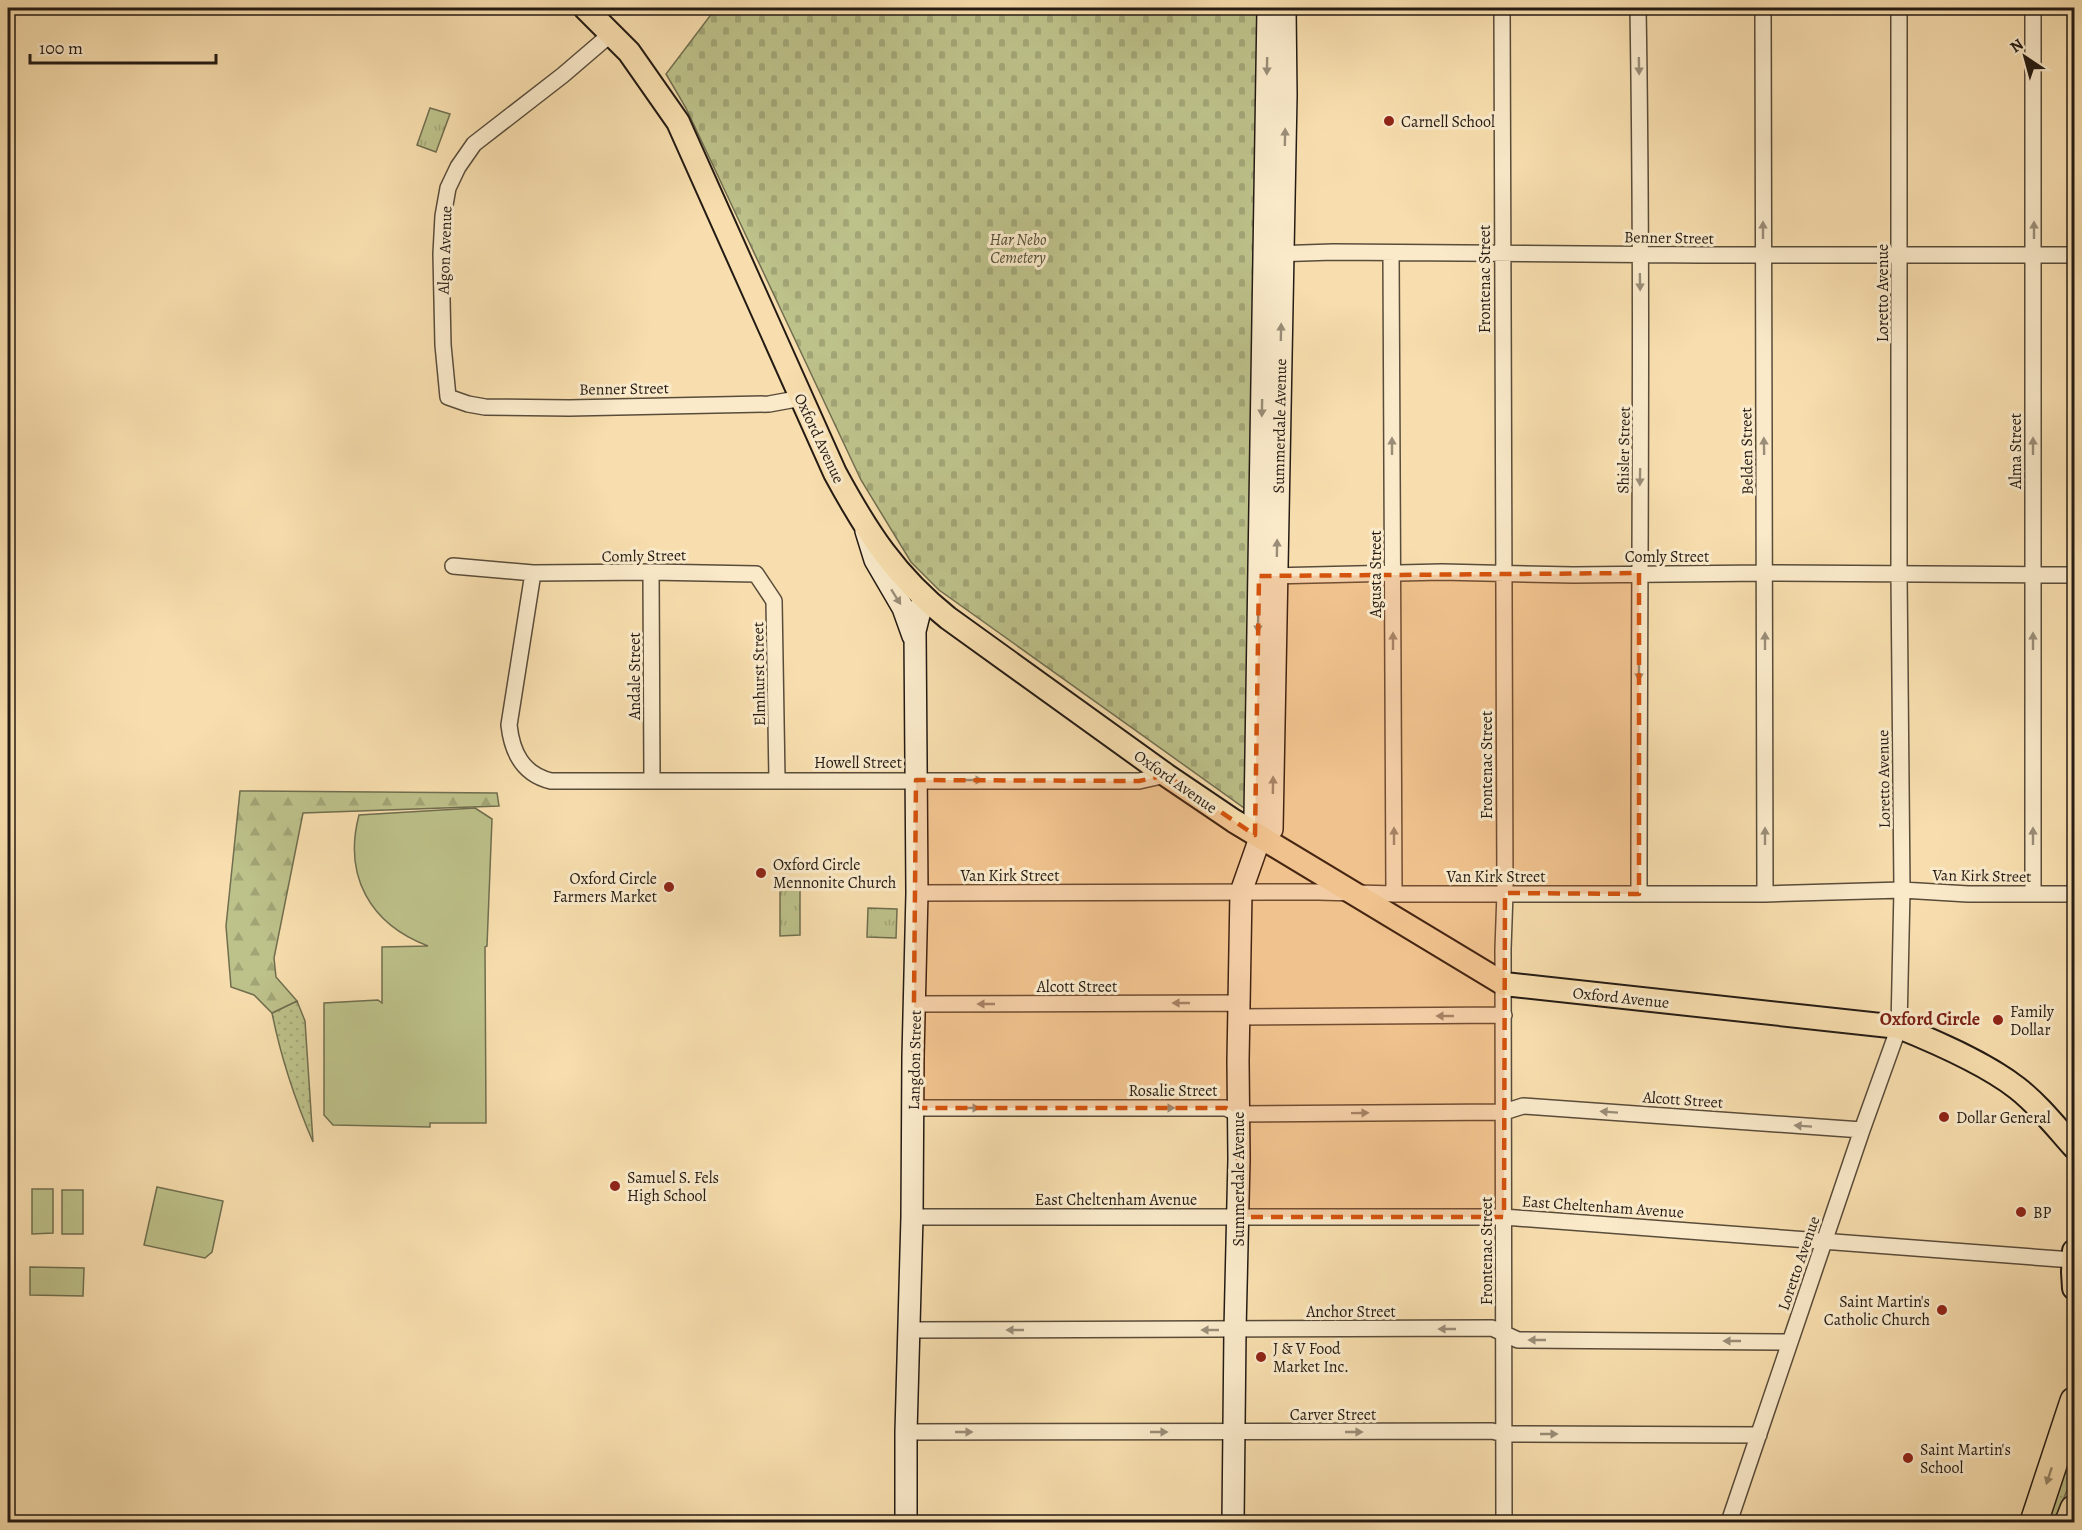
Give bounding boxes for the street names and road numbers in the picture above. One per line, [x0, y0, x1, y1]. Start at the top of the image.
street label: Algon Avenue [432, 205, 458, 296]
street label: Frontenac Street [1474, 225, 1496, 333]
street label: Benner Street [1624, 226, 1714, 250]
street label: Loretto Avenue [1872, 244, 1894, 342]
street label: Summerdale Avenue [1268, 358, 1292, 494]
street label: Benner Street [579, 377, 669, 401]
street label: Oxford Avenue [789, 390, 850, 487]
street label: Shisler Street [1612, 406, 1636, 494]
street label: Belden Street [1735, 407, 1759, 495]
street label: Alma Street [2005, 413, 2027, 490]
street label: Agusta Street [1365, 530, 1387, 619]
street label: Comly Street [602, 544, 686, 568]
street label: Comly Street [1625, 546, 1709, 568]
street label: Elmhurst Street [747, 622, 771, 726]
street label: Andale Street [624, 632, 646, 721]
street label: Frontenac Street [1476, 711, 1498, 819]
street label: Loretto Avenue [1872, 730, 1896, 828]
street label: Oxford Avenue [1129, 745, 1221, 819]
street label: Howell Street [814, 752, 902, 774]
street label: Van Kirk Street [1931, 864, 2032, 888]
street label: Van Kirk Street [959, 865, 1060, 887]
street label: Van Kirk Street [1445, 866, 1546, 888]
street label: Alcott Street [1036, 976, 1117, 998]
street label: Oxford Avenue [1572, 982, 1670, 1014]
street label: Langdon Street [903, 1010, 927, 1110]
street label: Rosalie Street [1128, 1080, 1218, 1102]
street label: Alcott Street [1641, 1086, 1724, 1114]
street label: Summerdale Avenue [1228, 1112, 1250, 1246]
street label: East Cheltenham Avenue [1035, 1189, 1197, 1211]
street label: East Cheltenham Avenue [1521, 1190, 1685, 1224]
street label: Frontenac Street [1476, 1197, 1498, 1305]
street label: Loretto Avenue [1773, 1213, 1825, 1314]
street label: Anchor Street [1305, 1301, 1396, 1323]
street label: Carver Street [1290, 1404, 1376, 1426]

